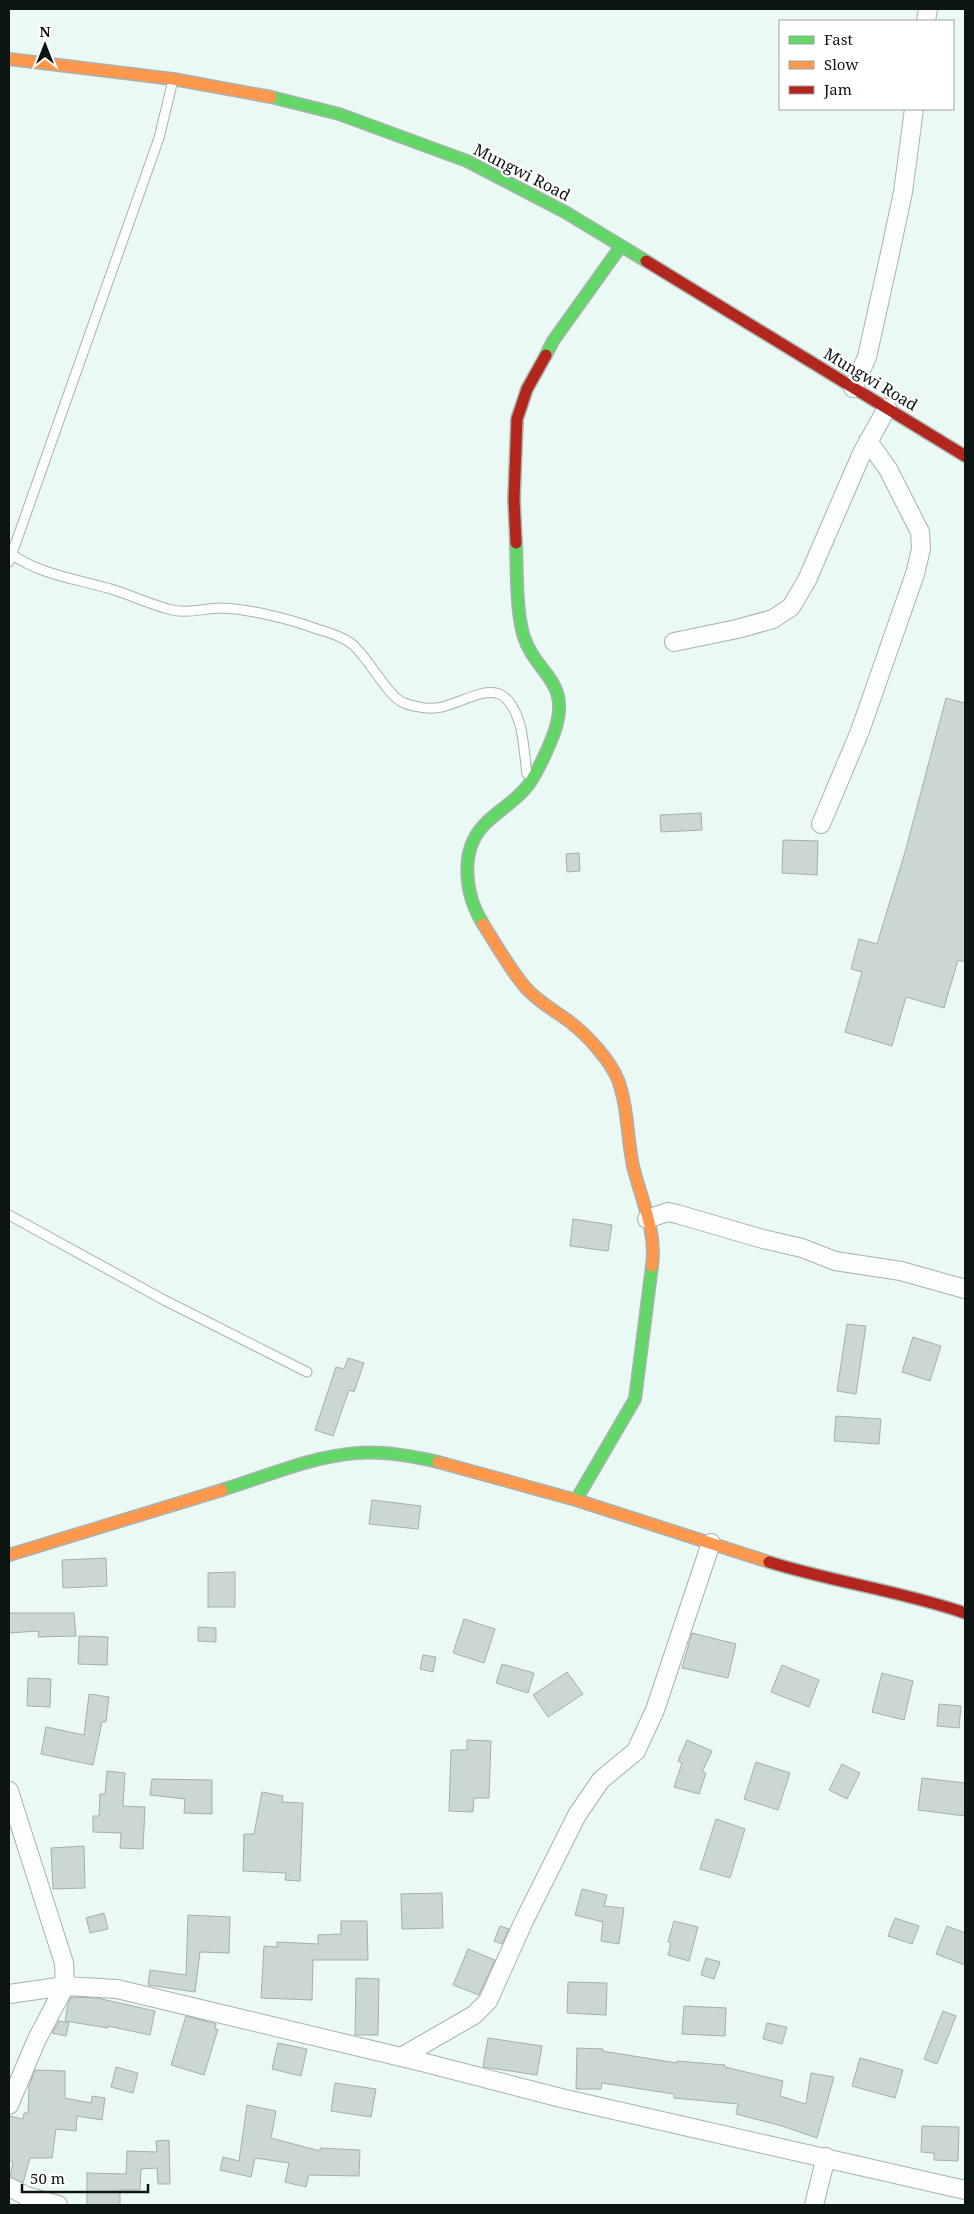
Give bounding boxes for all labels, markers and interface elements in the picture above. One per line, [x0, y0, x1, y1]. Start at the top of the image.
north arrow [20, 20, 70, 70]
legend [779, 20, 954, 110]
text: N [39, 22, 51, 41]
text: Fast [824, 29, 853, 49]
text: Slow [824, 54, 858, 74]
text: Jam [823, 79, 852, 99]
street label: Mungwi Road [470, 138, 574, 206]
street label: Mungwi Road [820, 342, 922, 416]
scale bar [22, 2162, 149, 2194]
text: 50 m [30, 2168, 65, 2188]

